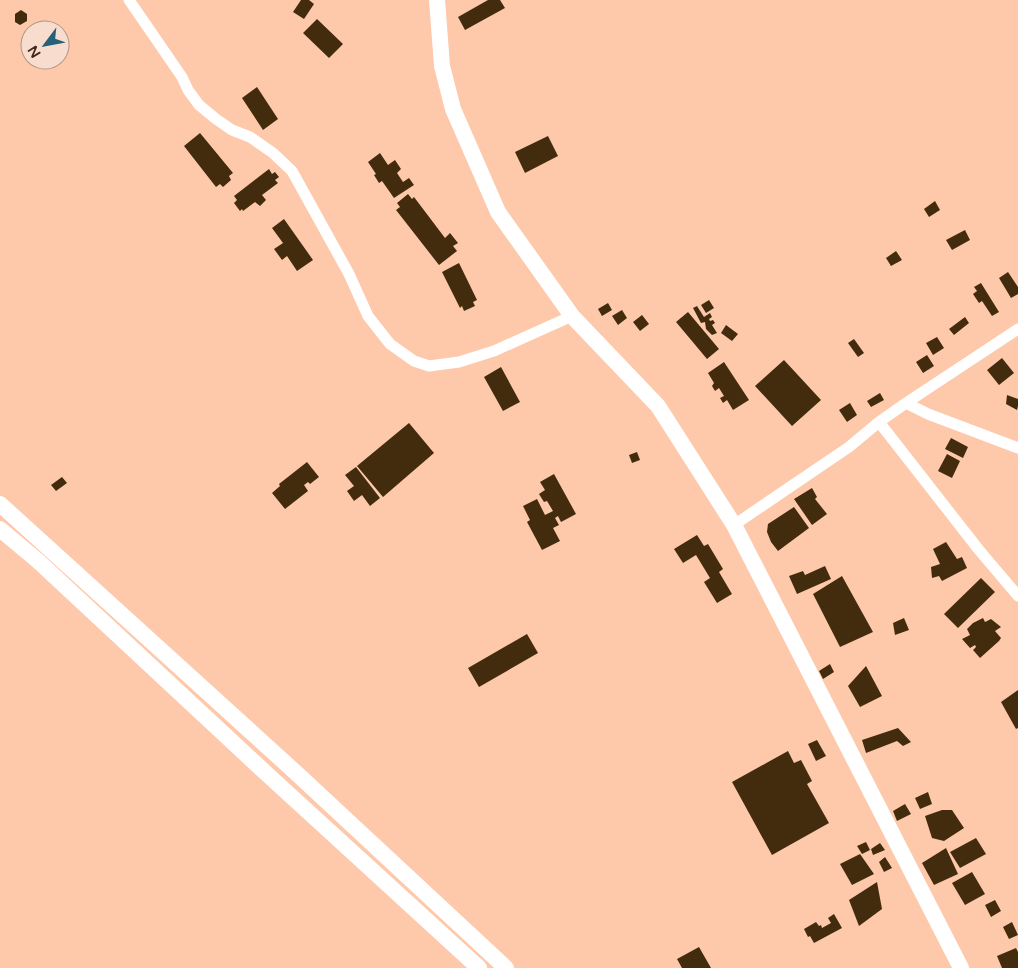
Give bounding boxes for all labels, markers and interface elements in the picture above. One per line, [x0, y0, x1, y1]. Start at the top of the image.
north arrow [20, 20, 70, 70]
text: N [24, 42, 45, 61]

